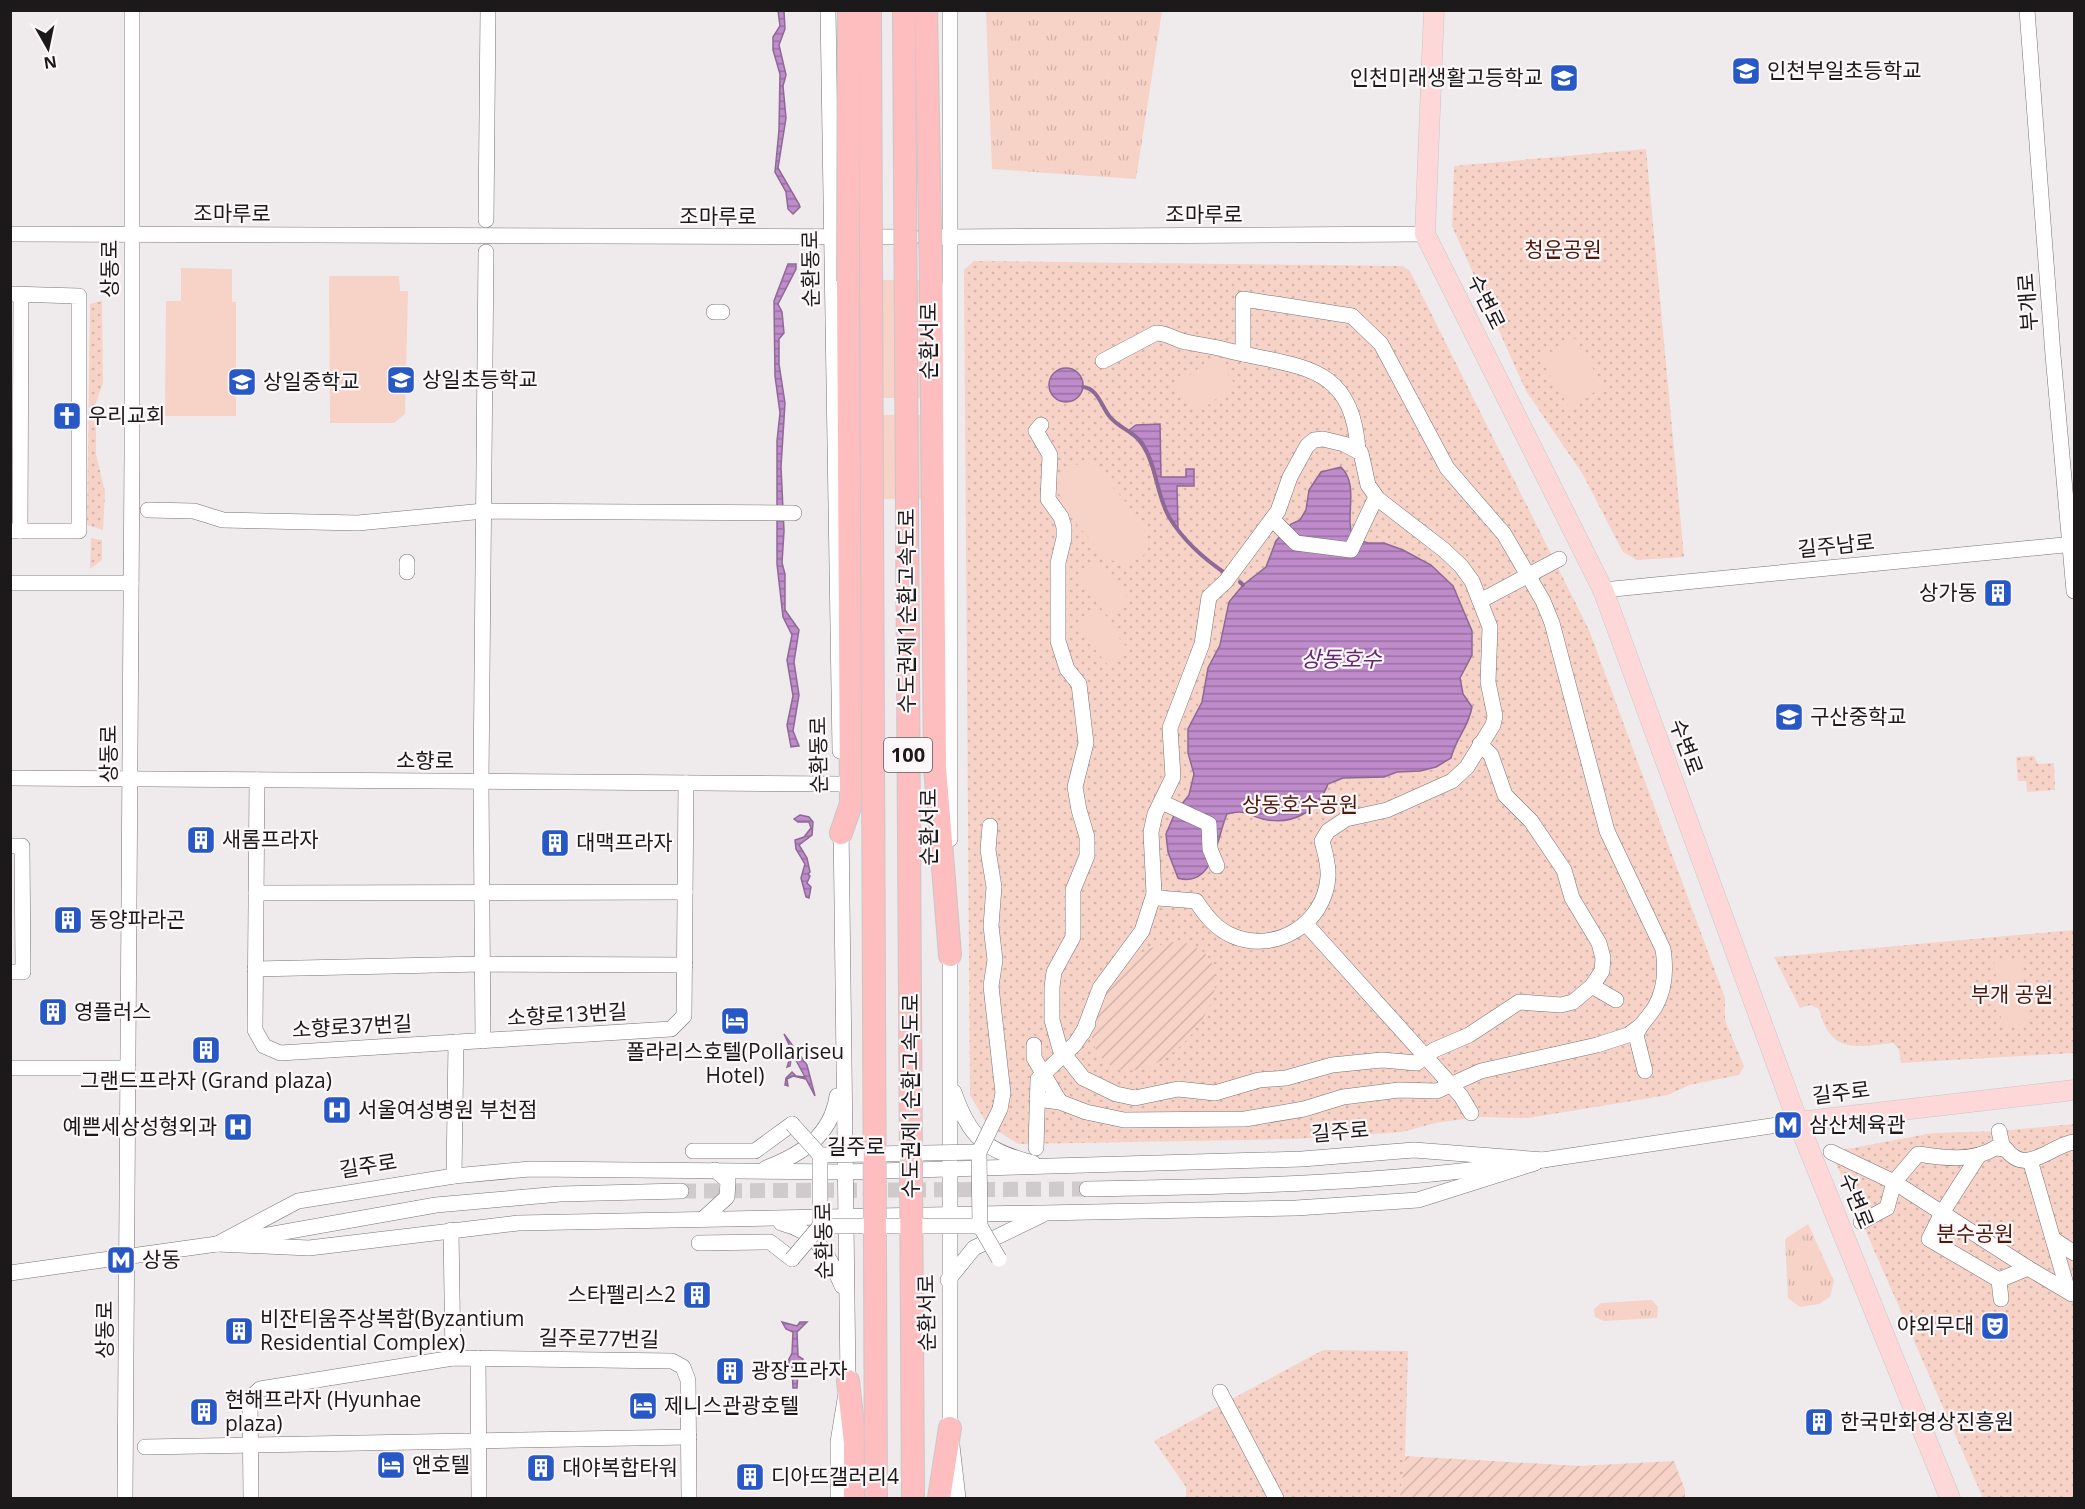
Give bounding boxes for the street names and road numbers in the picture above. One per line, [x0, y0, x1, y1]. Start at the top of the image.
street label: 조마루로 [193, 199, 271, 227]
street label: 조마루로 [1165, 200, 1243, 228]
street label: 조마루로 [679, 202, 757, 230]
street label: 순환동로 [795, 230, 825, 308]
street label: 상동로 [95, 240, 123, 298]
street label: 수변로 [1462, 269, 1512, 334]
street label: 부개로 [2011, 272, 2043, 332]
street label: 순환서로 [914, 302, 942, 380]
street label: 수도권제1순환고속도로 [892, 508, 920, 714]
street label: 길주남로 [1796, 527, 1876, 563]
street label: 수변로 [1664, 715, 1710, 779]
street label: 순환동로 [803, 716, 833, 794]
street label: 상동로 [94, 725, 122, 783]
road number: 100 [884, 738, 932, 772]
street label: 소향로 [396, 746, 454, 774]
street label: 순환서로 [914, 788, 942, 866]
street label: 수도권제1순환고속도로 [896, 993, 924, 1199]
street label: 소향로13번길 [506, 997, 628, 1031]
street label: 소향로37번길 [291, 1009, 413, 1043]
street label: 길주로 [1810, 1075, 1871, 1109]
street label: 길주로 [1310, 1115, 1370, 1147]
street label: 길주로 [827, 1132, 885, 1160]
street label: 길주로 [337, 1147, 399, 1183]
street label: 수변로 [1833, 1169, 1881, 1233]
street label: 순환동로 [808, 1202, 838, 1280]
street label: 순환서로 [911, 1274, 941, 1352]
street label: 상동로 [90, 1301, 118, 1359]
street label: 길주로77번길 [538, 1323, 660, 1353]

